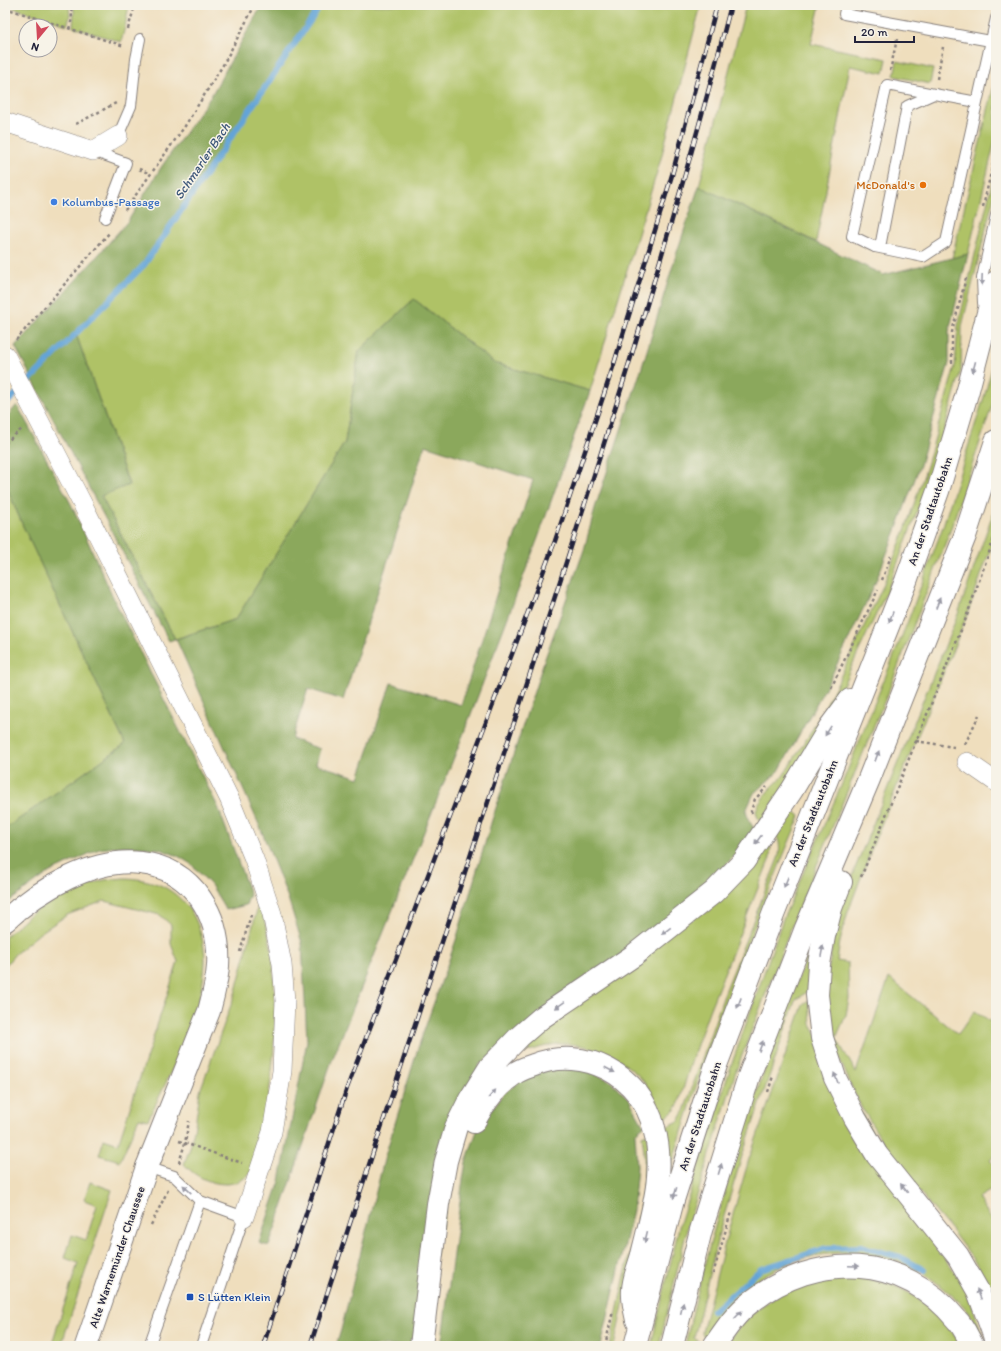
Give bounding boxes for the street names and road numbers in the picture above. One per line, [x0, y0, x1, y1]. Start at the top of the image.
street label: An der Stadtautobahn [905, 455, 955, 567]
street label: An der Stadtautobahn [785, 757, 841, 868]
street label: An der Stadtautobahn [676, 1059, 724, 1172]
street label: Alte Warnemünder Chaussee [86, 1184, 148, 1330]

